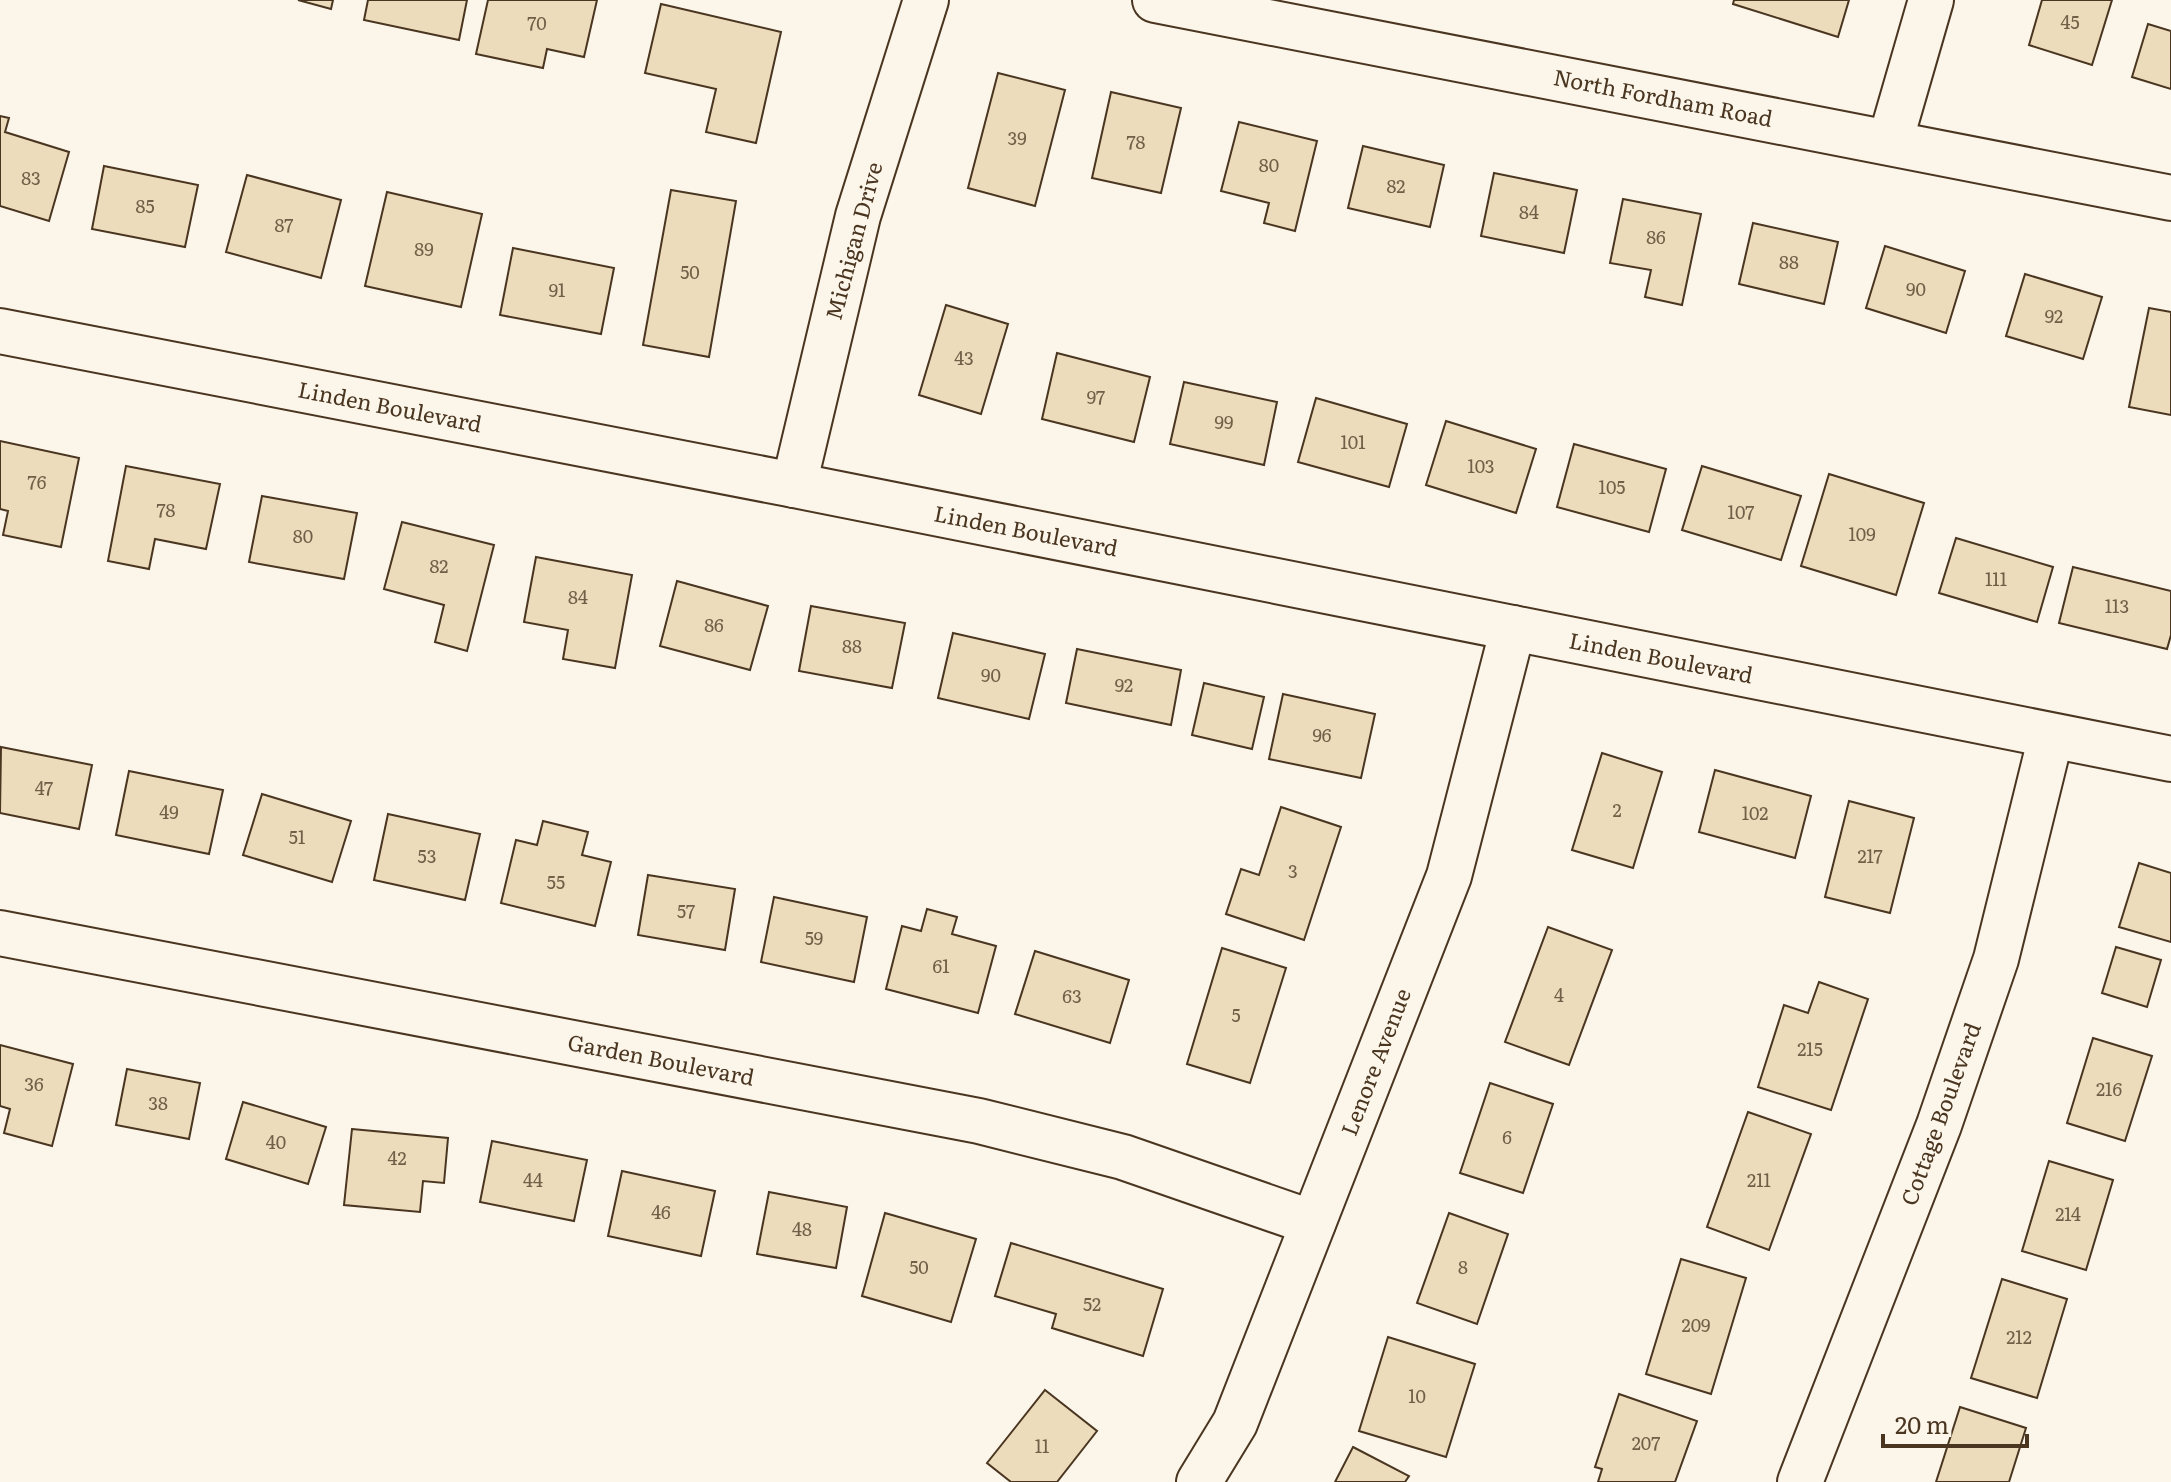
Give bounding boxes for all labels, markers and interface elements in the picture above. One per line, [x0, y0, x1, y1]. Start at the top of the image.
house number: 45 [2060, 8, 2080, 35]
house number: 70 [527, 9, 547, 36]
street label: North Fordham Road [1551, 59, 1776, 134]
house number: 39 [1007, 124, 1027, 151]
house number: 78 [1126, 128, 1146, 155]
house number: 80 [1259, 151, 1279, 178]
street label: Michigan Drive [816, 158, 889, 323]
house number: 83 [21, 164, 41, 191]
house number: 82 [1387, 172, 1405, 199]
house number: 85 [135, 192, 155, 219]
house number: 84 [1519, 198, 1539, 225]
house number: 87 [275, 211, 293, 238]
house number: 86 [1646, 223, 1666, 250]
house number: 89 [414, 235, 434, 262]
house number: 88 [1779, 248, 1799, 275]
house number: 50 [680, 258, 700, 285]
house number: 90 [1906, 275, 1926, 302]
house number: 91 [549, 276, 565, 303]
house number: 92 [2045, 302, 2063, 329]
house number: 43 [954, 344, 974, 371]
street label: Linden Boulevard [296, 372, 485, 440]
house number: 97 [1087, 383, 1105, 410]
house number: 99 [1215, 408, 1233, 435]
house number: 101 [1340, 428, 1366, 455]
house number: 103 [1467, 452, 1495, 479]
house number: 76 [28, 468, 47, 495]
house number: 105 [1599, 473, 1625, 500]
house number: 78 [156, 496, 176, 523]
street label: Linden Boulevard [932, 496, 1121, 564]
house number: 107 [1728, 498, 1754, 525]
house number: 109 [1848, 520, 1876, 547]
house number: 80 [293, 522, 313, 549]
house number: 82 [430, 552, 448, 579]
house number: 111 [1985, 565, 2007, 592]
house number: 84 [568, 583, 588, 610]
house number: 113 [2105, 592, 2129, 619]
house number: 86 [704, 611, 724, 638]
street label: Linden Boulevard [1567, 623, 1756, 691]
house number: 88 [842, 632, 862, 659]
house number: 90 [981, 661, 1001, 688]
house number: 92 [1115, 671, 1133, 698]
house number: 96 [1312, 721, 1332, 748]
house number: 47 [35, 774, 53, 801]
house number: 2 [1612, 796, 1622, 823]
house number: 49 [159, 798, 179, 825]
house number: 102 [1742, 799, 1768, 826]
house number: 51 [289, 823, 305, 850]
house number: 53 [418, 842, 436, 869]
house number: 217 [1857, 842, 1883, 869]
house number: 3 [1288, 857, 1298, 884]
house number: 55 [547, 868, 565, 895]
house number: 57 [677, 897, 695, 924]
house number: 59 [805, 924, 823, 951]
house number: 61 [933, 952, 950, 979]
house number: 4 [1554, 981, 1564, 1008]
house number: 63 [1062, 982, 1082, 1009]
street label: Lenore Avenue [1331, 983, 1418, 1140]
house number: 5 [1231, 1001, 1241, 1028]
street label: Cottage Boulevard [1891, 1017, 1988, 1210]
street label: Garden Boulevard [565, 1024, 757, 1093]
house number: 215 [1797, 1035, 1823, 1062]
house number: 36 [24, 1070, 44, 1097]
house number: 216 [2096, 1075, 2122, 1102]
house number: 38 [148, 1089, 168, 1116]
house number: 6 [1502, 1123, 1512, 1150]
house number: 40 [266, 1128, 286, 1155]
house number: 42 [387, 1144, 407, 1171]
house number: 44 [523, 1166, 543, 1193]
house number: 211 [1747, 1166, 1771, 1193]
house number: 46 [651, 1198, 671, 1225]
house number: 214 [2055, 1200, 2081, 1227]
house number: 48 [792, 1215, 812, 1242]
house number: 50 [909, 1253, 929, 1280]
house number: 8 [1458, 1253, 1468, 1280]
house number: 52 [1083, 1290, 1101, 1317]
house number: 209 [1682, 1311, 1710, 1338]
house number: 212 [2006, 1323, 2032, 1350]
house number: 10 [1408, 1382, 1426, 1409]
scale bar [1883, 1398, 2027, 1448]
text: 20 m [1895, 1406, 1949, 1441]
house number: 207 [1632, 1429, 1660, 1456]
house number: 11 [1035, 1432, 1049, 1459]

